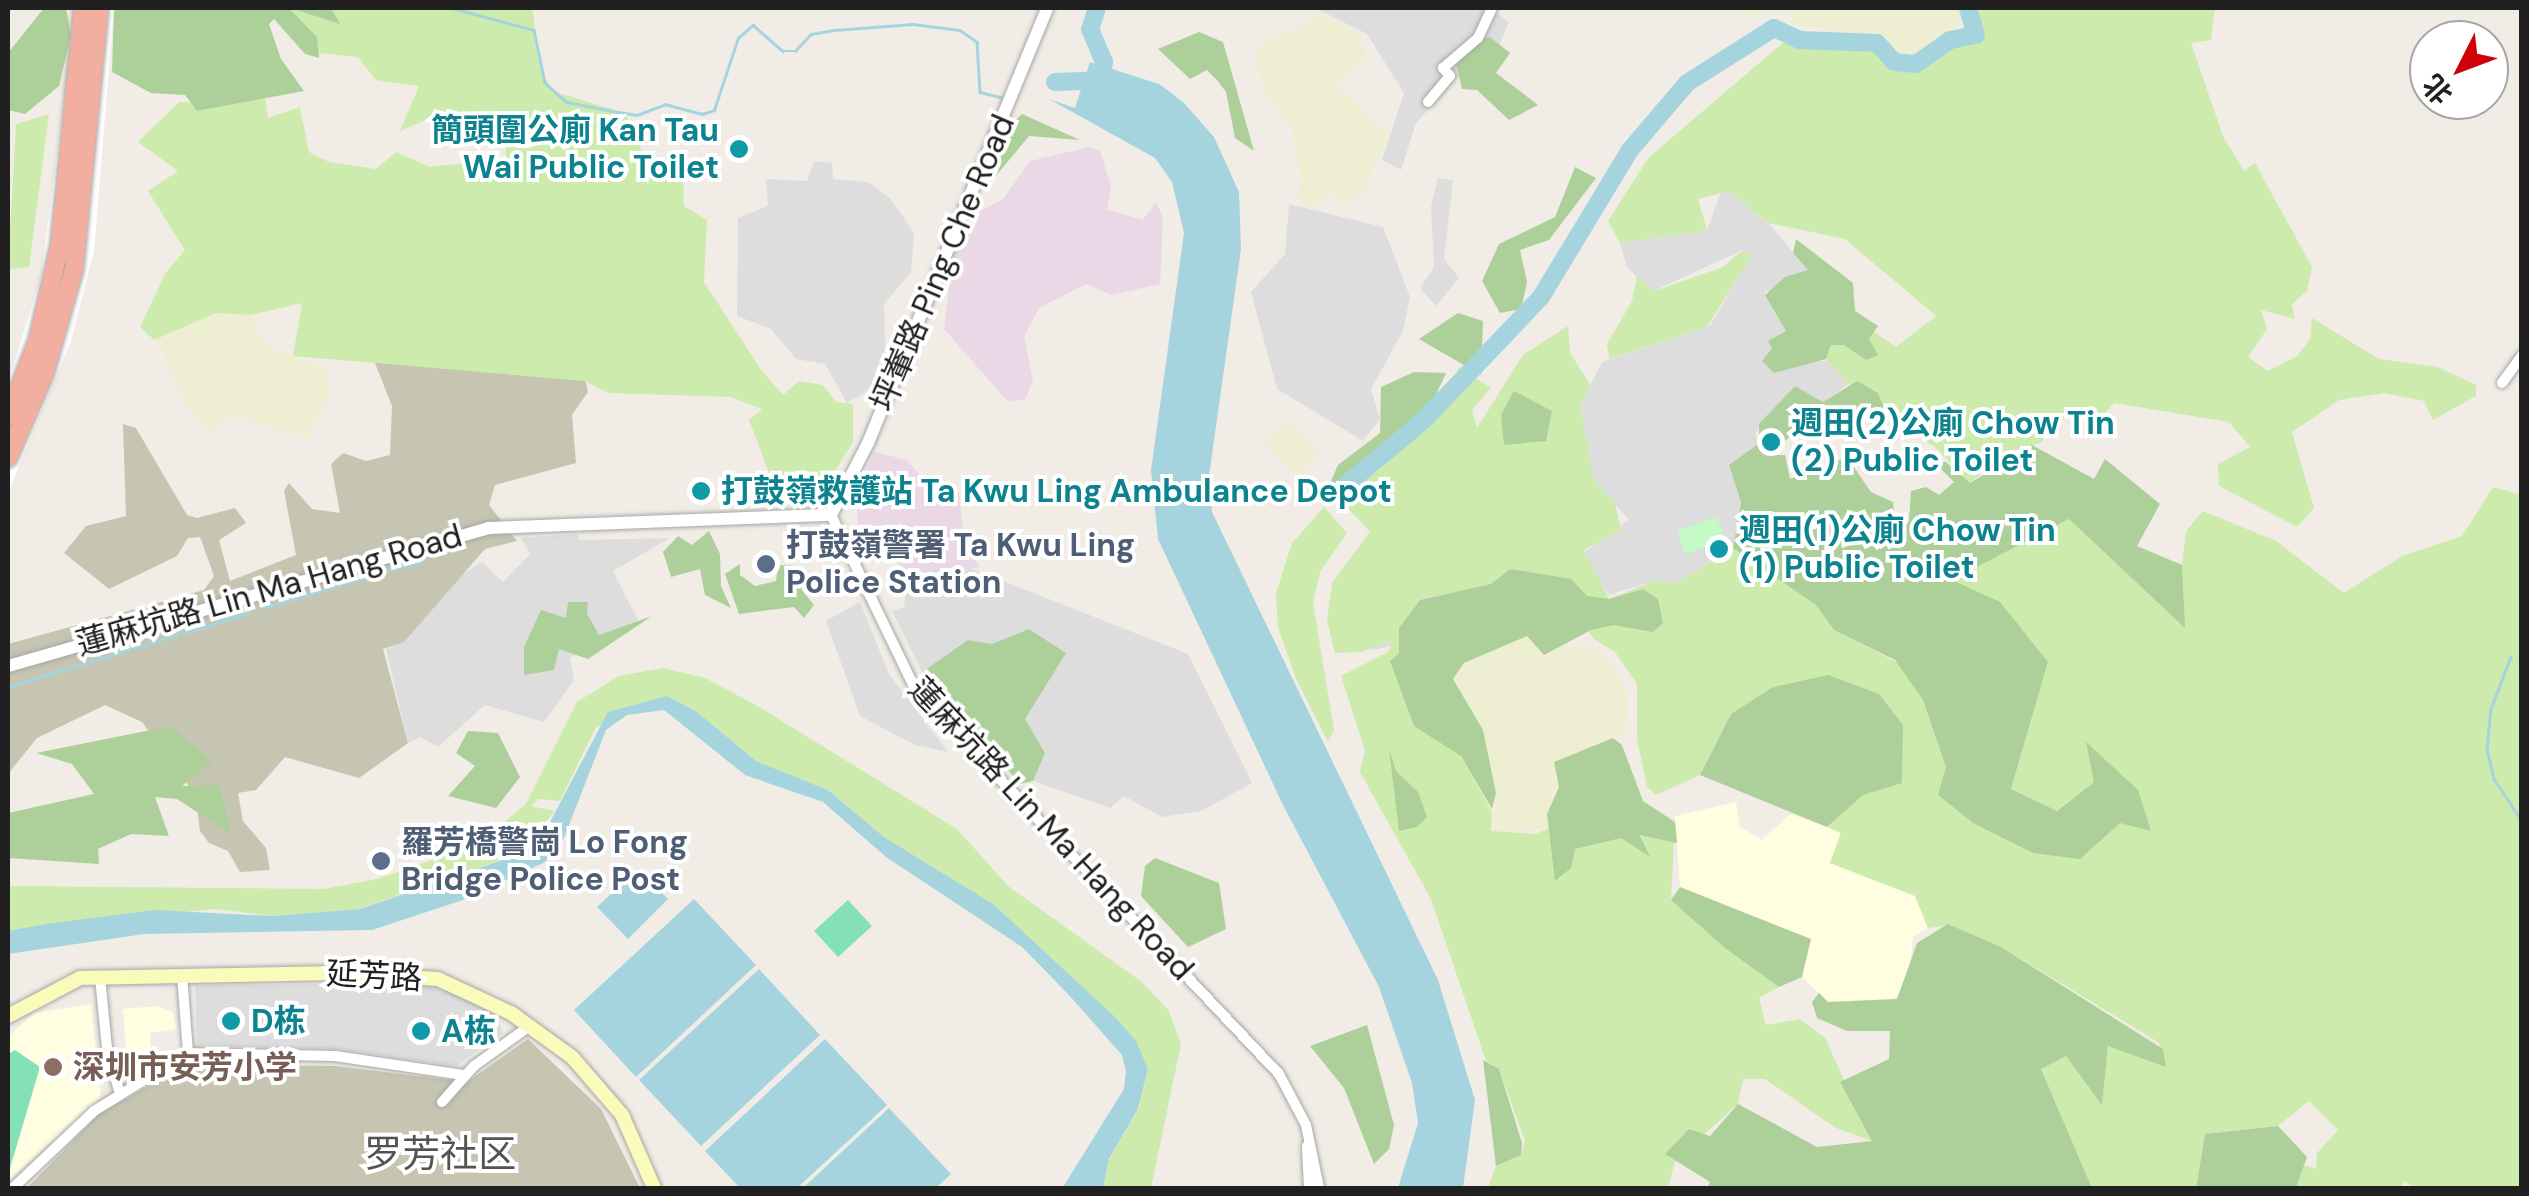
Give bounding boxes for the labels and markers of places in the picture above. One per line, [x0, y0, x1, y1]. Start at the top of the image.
place label: 簡頭圍公廁 Kan Tau Wai Public Toilet [431, 112, 719, 187]
marker: 簡頭圍公廁 Kan Tau Wai Public Toilet [728, 138, 750, 160]
place label: 週田(2)公廁 Chow Tin (2) Public Toilet [1791, 405, 2115, 480]
marker: 週田(2)公廁 Chow Tin (2) Public Toilet [1760, 431, 1782, 453]
place label: 打鼓嶺救護站 Ta Kwu Ling Ambulance Depot [721, 472, 1392, 510]
marker: 打鼓嶺救護站 Ta Kwu Ling Ambulance Depot [690, 480, 712, 502]
place label: 週田(1)公廁 Chow Tin (1) Public Toilet [1739, 512, 2056, 587]
place label: 打鼓嶺警署 Ta Kwu Ling Police Station [786, 527, 1135, 602]
marker: 週田(1)公廁 Chow Tin (1) Public Toilet [1708, 538, 1730, 560]
marker: 打鼓嶺警署 Ta Kwu Ling Police Station [755, 553, 777, 575]
place label: 羅芳橋警崗 Lo Fong Bridge Police Post [401, 824, 688, 899]
marker: 羅芳橋警崗 Lo Fong Bridge Police Post [370, 850, 392, 872]
place label: D栋 [251, 1002, 306, 1040]
marker: D栋 [220, 1010, 242, 1032]
place label: A栋 [441, 1012, 496, 1050]
marker: A栋 [410, 1020, 432, 1042]
place label: 深圳市安芳小学 [73, 1048, 297, 1086]
marker: 深圳市安芳小学 [42, 1056, 64, 1078]

